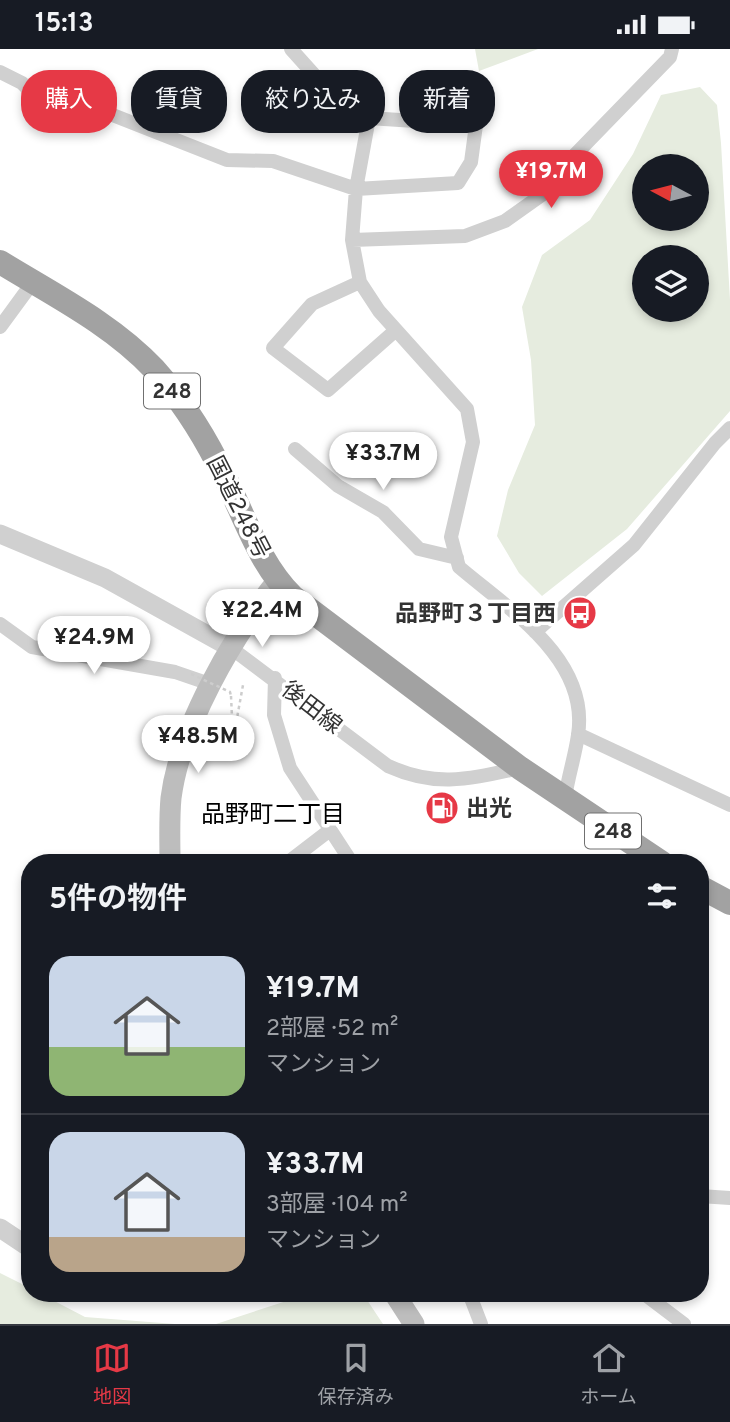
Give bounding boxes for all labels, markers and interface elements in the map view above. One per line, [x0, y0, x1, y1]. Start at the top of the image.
text: 15:13 [35, 8, 94, 41]
chip: 購入 [21, 70, 117, 133]
chip: 賃貸 [131, 70, 227, 133]
chip: 絞り込み [241, 70, 385, 133]
chip: 新着 [399, 70, 495, 133]
pin: ¥19.7M [494, 151, 608, 210]
north arrow [632, 154, 709, 231]
map controls [632, 154, 709, 322]
text: ¥19.7M [515, 158, 587, 187]
button: layers [632, 245, 709, 322]
road number: 248 [144, 373, 200, 409]
pin: ¥33.7M [326, 433, 440, 492]
text: ¥33.7M [345, 440, 421, 469]
street label: 国道248号 [199, 452, 275, 564]
pin: ¥22.4M [205, 589, 319, 649]
bus stop icon: 品野町３丁目西 [561, 594, 599, 632]
text: ¥22.4M [221, 597, 303, 626]
place label: 品野町３丁目西 [395, 601, 556, 630]
pin: ¥24.9M [37, 617, 151, 676]
text: ¥24.9M [53, 624, 135, 653]
street label: 後田線 [274, 676, 347, 742]
pin: ¥48.5M [141, 715, 255, 775]
text: ¥48.5M [158, 723, 238, 752]
fuel station icon: 出光 [423, 789, 461, 827]
place label: 出光 [466, 796, 512, 825]
district label: 品野町二丁目 [201, 801, 345, 831]
road number: 248 [585, 813, 641, 849]
icon: filters [643, 877, 681, 915]
text: 5件の物件 [49, 882, 187, 919]
text: ¥19.7M [266, 971, 360, 1008]
icon: home [105, 984, 189, 1068]
text: 2部屋 · 52 m² [266, 1015, 398, 1044]
text: マンション [266, 1051, 381, 1080]
text: ¥33.7M [266, 1147, 365, 1184]
icon: home [105, 1160, 189, 1244]
text: 3部屋 · 104 m² [266, 1191, 408, 1220]
text: マンション [266, 1227, 381, 1256]
tab: 地図 [93, 1339, 131, 1410]
tab: 保存済み [318, 1339, 394, 1410]
tab: ホーム [580, 1339, 637, 1410]

